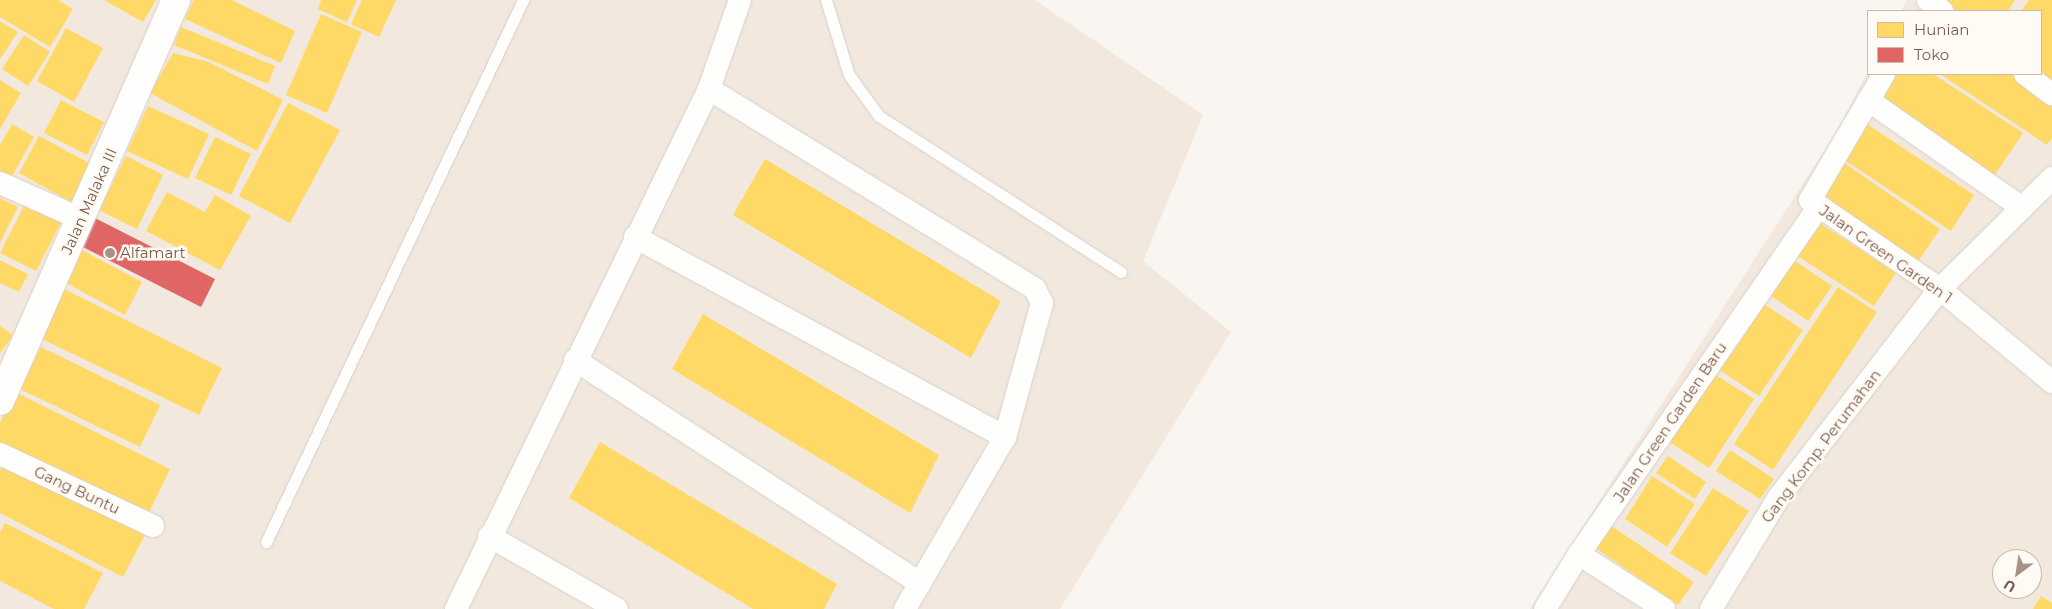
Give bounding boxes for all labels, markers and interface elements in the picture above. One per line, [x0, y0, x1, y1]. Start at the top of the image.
legend [1867, 10, 2042, 75]
text: Hunian [1914, 20, 1969, 39]
text: Toko [1914, 45, 1949, 64]
street label: Jalan Malaka III [57, 145, 121, 257]
street label: Jalan Green Garden 1 [1816, 201, 1956, 307]
place label: Alfamart [120, 244, 186, 262]
marker: Alfamart [104, 247, 116, 259]
street label: Jalan Green Garden Baru [1610, 339, 1730, 505]
street label: Gang Komp. Perumahan [1758, 366, 1884, 526]
street label: Gang Buntu [31, 462, 123, 518]
north arrow [1992, 549, 2042, 599]
text: U [2000, 575, 2019, 597]

